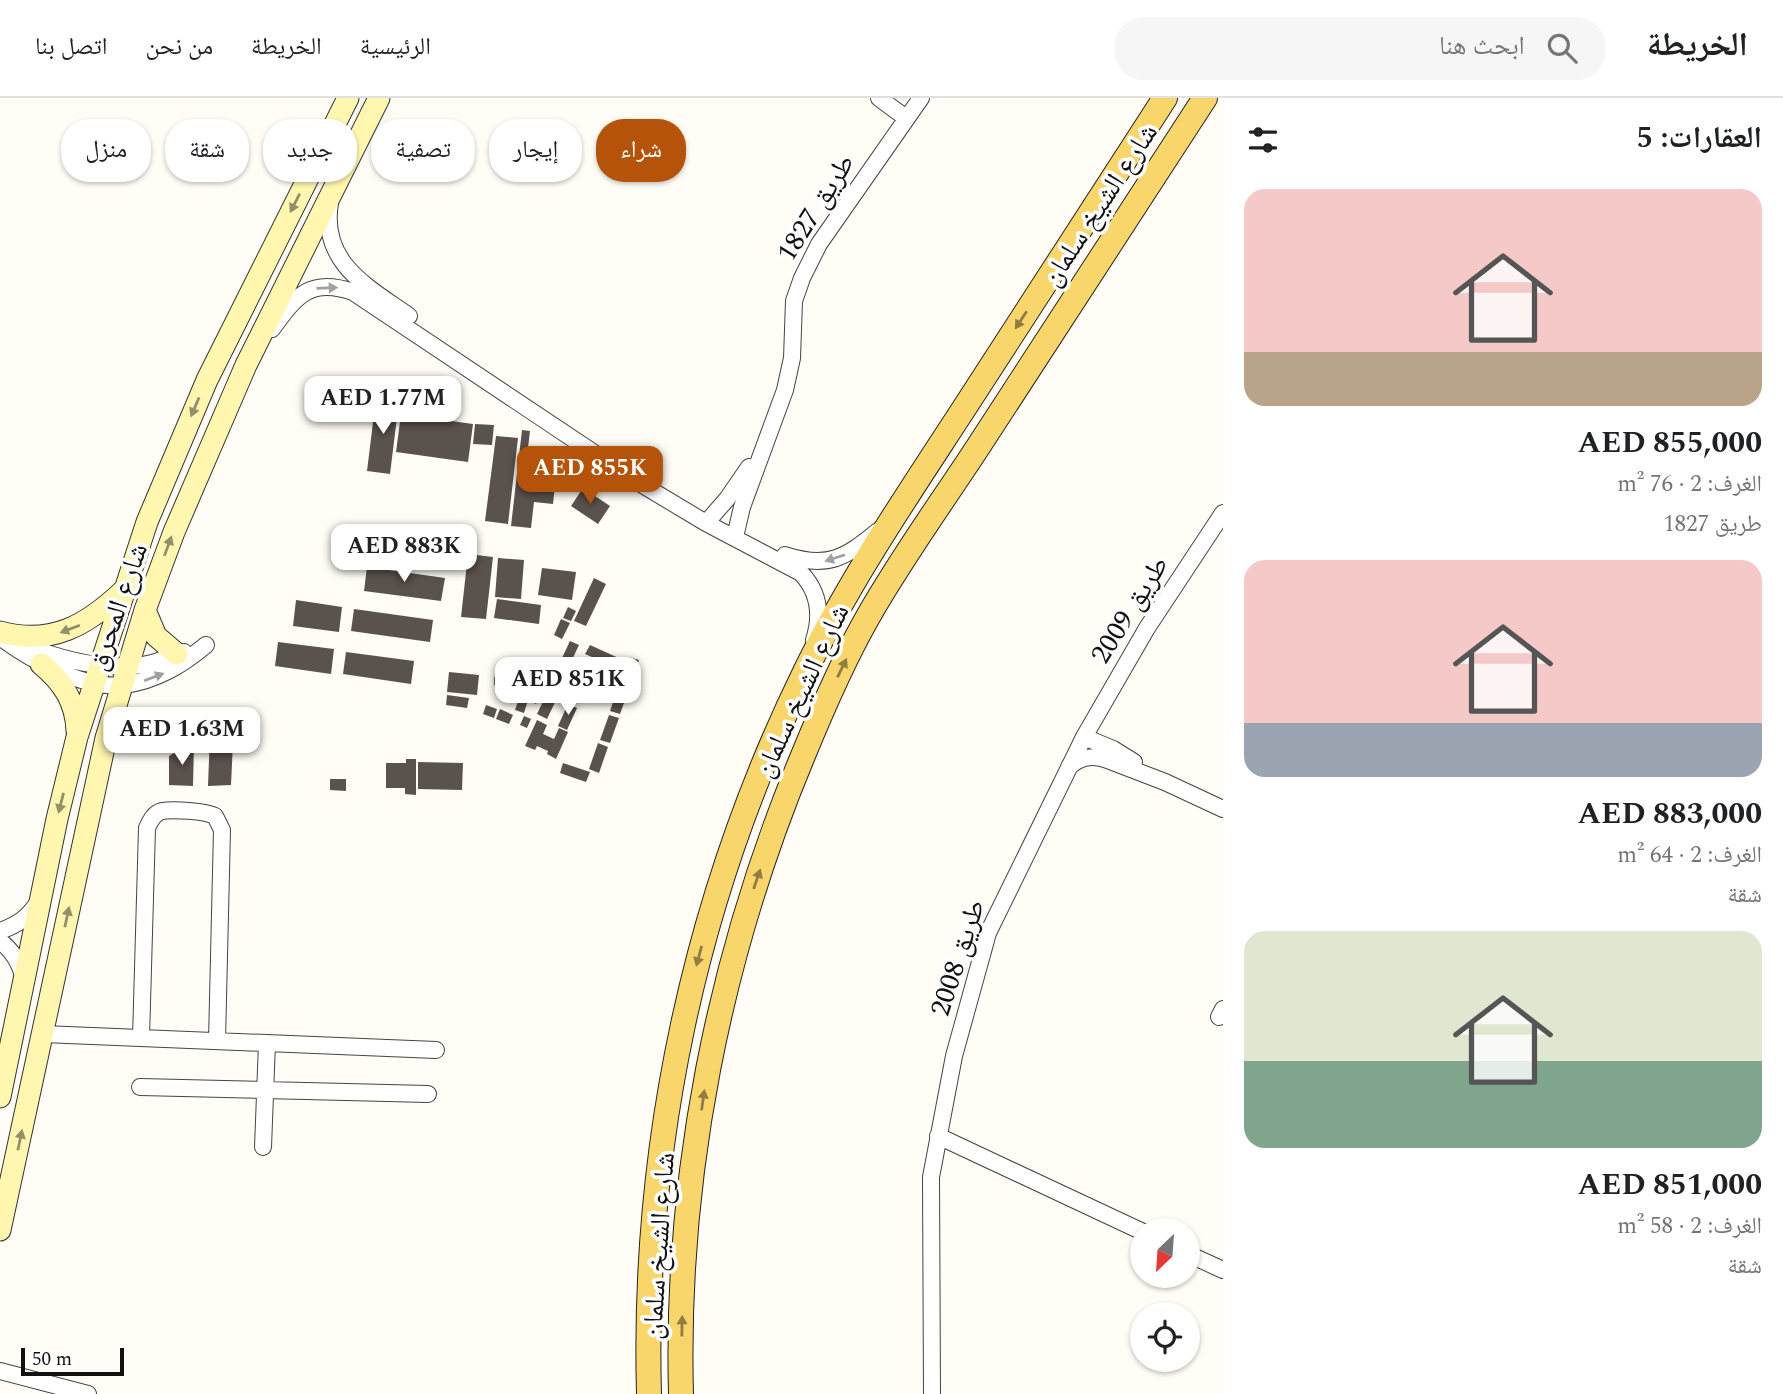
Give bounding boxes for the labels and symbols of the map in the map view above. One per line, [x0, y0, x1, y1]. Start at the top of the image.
street label: شارع الشيخ سلمان [1031, 115, 1169, 295]
street label: طريق 1827 [766, 146, 866, 270]
one-way arrow [290, 193, 301, 213]
one-way arrow [316, 282, 338, 293]
one-way arrow [1015, 310, 1028, 329]
pin: AED 1.77M [303, 376, 463, 436]
one-way arrow [189, 397, 200, 418]
pin: AED 855K [518, 446, 662, 506]
pin: AED 883K [332, 524, 476, 584]
one-way arrow [163, 535, 174, 556]
street label: شارع المحرق [76, 537, 160, 677]
street label: طريق 2009 [1080, 548, 1180, 672]
one-way arrow [824, 554, 845, 564]
street label: شارع الشيخ سلمان [743, 597, 861, 785]
one-way arrow [59, 623, 80, 634]
pin: AED 851K [496, 658, 640, 717]
one-way arrow [837, 658, 848, 678]
one-way arrow [144, 671, 165, 682]
pin: AED 1.63M [102, 708, 262, 767]
one-way arrow [55, 792, 66, 814]
one-way arrow [752, 868, 763, 889]
street label: طريق 2008 [919, 894, 997, 1022]
one-way arrow [62, 906, 73, 928]
one-way arrow [693, 945, 704, 967]
one-way arrow [698, 1088, 709, 1110]
one-way arrow [14, 1129, 25, 1151]
street label: شارع الشيخ سلمان [631, 1151, 687, 1341]
north arrow [1130, 1218, 1200, 1288]
one-way arrow [676, 1315, 688, 1337]
scale bar [21, 1345, 124, 1377]

